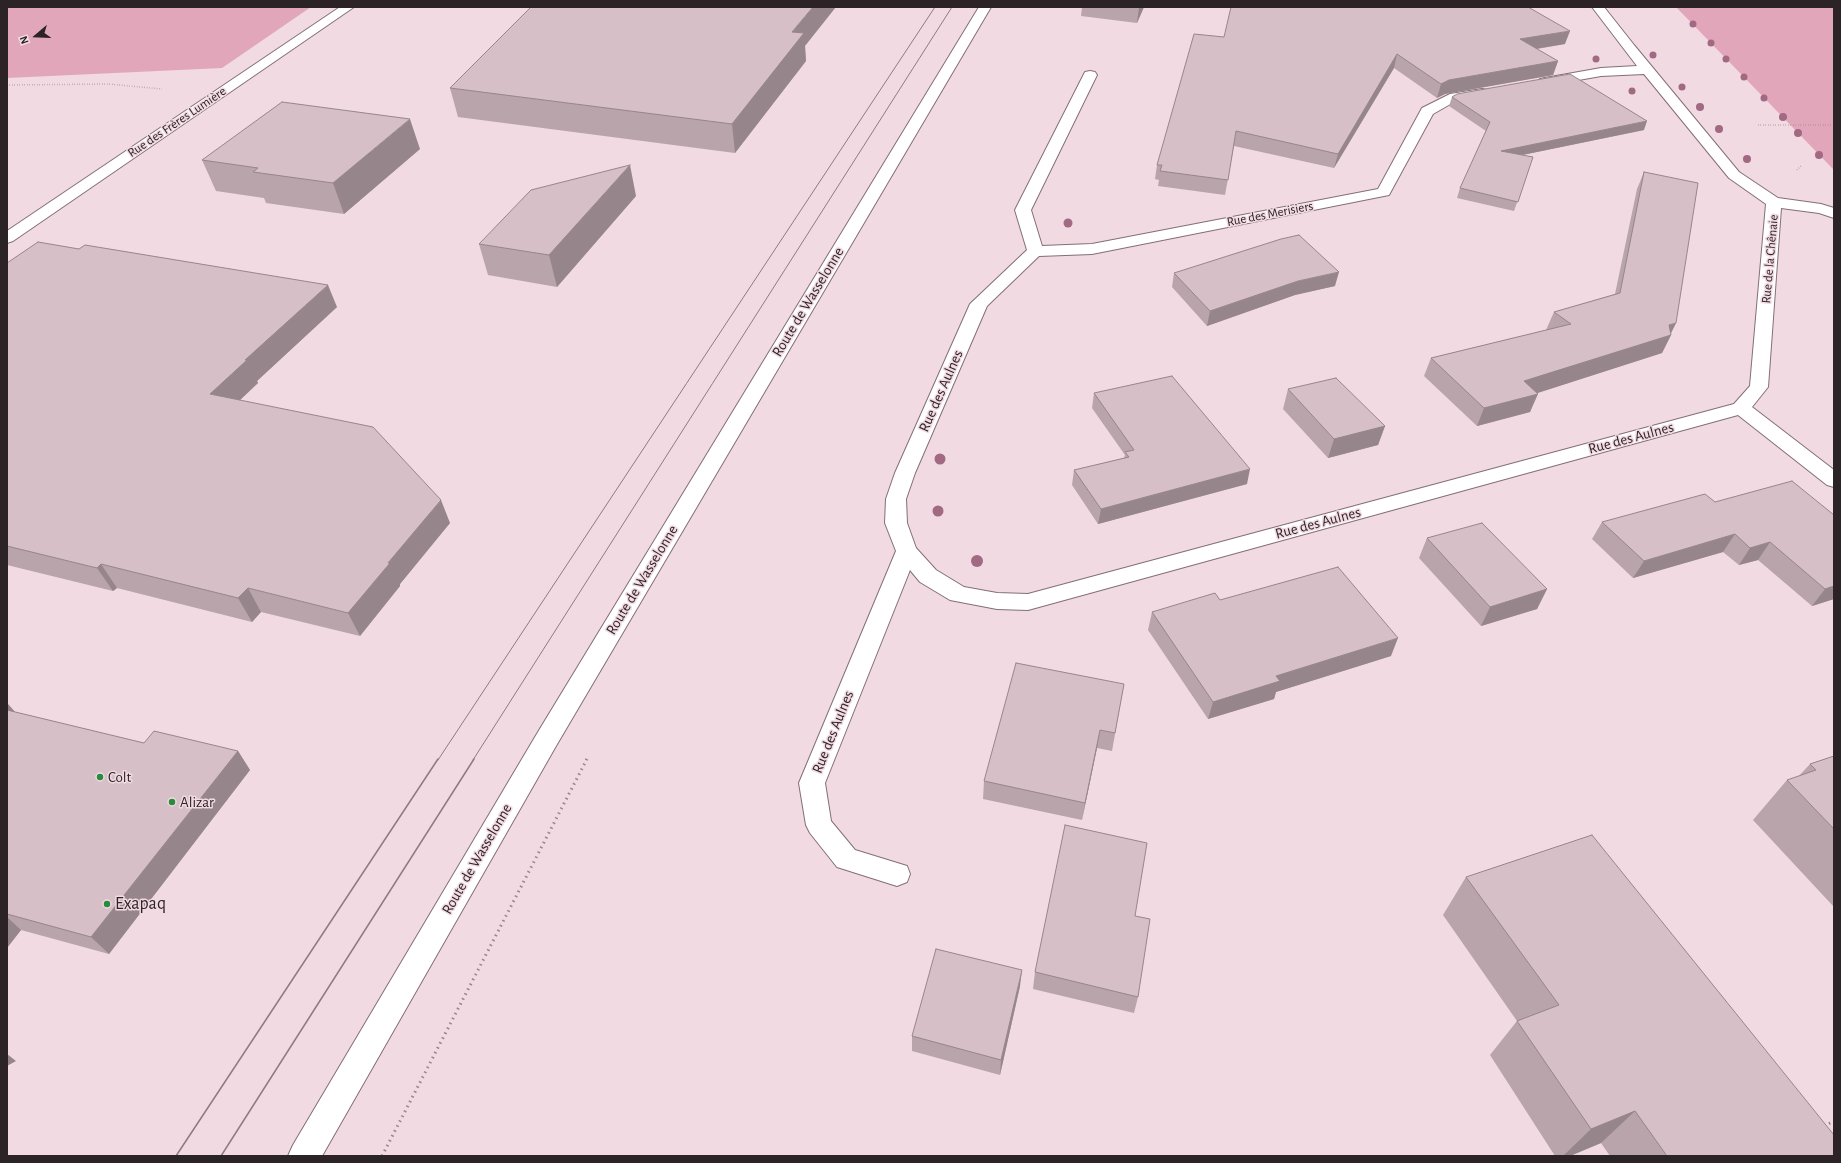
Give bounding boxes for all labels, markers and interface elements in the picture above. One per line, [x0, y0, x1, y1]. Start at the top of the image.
north arrow [16, 16, 56, 56]
text: N [18, 35, 31, 45]
street label: Rue des Frères Lumière [125, 83, 229, 161]
street label: Rue des Merisiers [1225, 198, 1315, 230]
street label: Rue de la Chênaie [1758, 214, 1782, 304]
street label: Route de Wasselonne [768, 244, 848, 360]
street label: Rue des Aulnes [915, 347, 967, 435]
street label: Rue des Aulnes [1586, 418, 1676, 458]
street label: Rue des Aulnes [1273, 503, 1363, 543]
street label: Route de Wasselonne [602, 522, 682, 638]
street label: Rue des Aulnes [808, 688, 858, 776]
place label: Colt [108, 768, 131, 786]
marker: Colt [95, 772, 105, 782]
place label: Alizar [180, 793, 214, 811]
marker: Alizar [167, 797, 177, 807]
street label: Route de Wasselonne [438, 801, 516, 917]
place label: Exapaq [115, 893, 166, 915]
marker: Exapaq [102, 899, 112, 909]

